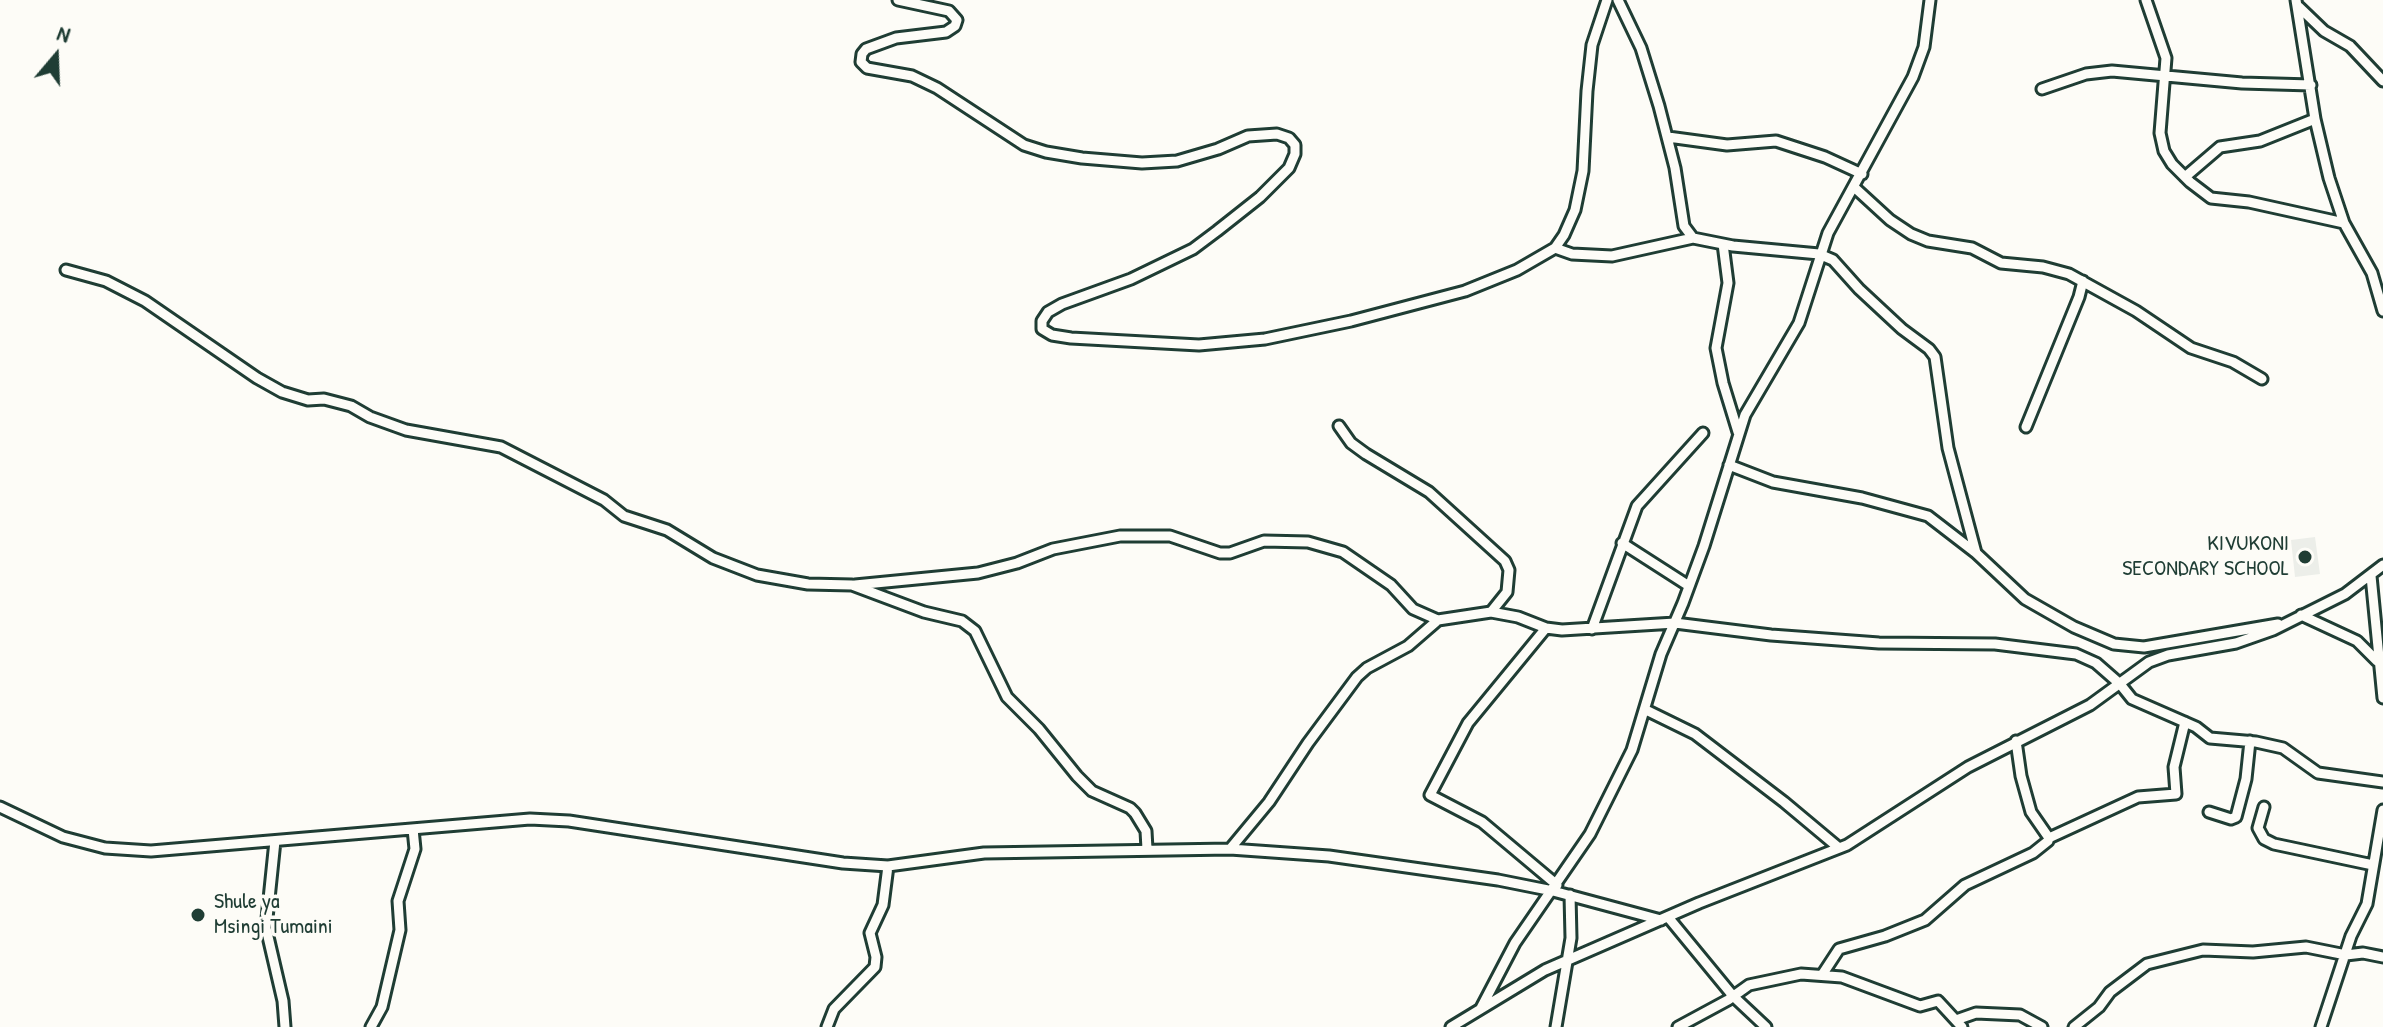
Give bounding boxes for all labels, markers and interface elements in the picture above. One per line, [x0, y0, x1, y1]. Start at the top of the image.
north arrow [16, 16, 96, 96]
text: N [53, 17, 74, 49]
place label: KIVUKONI SECONDARY SCHOOL [2122, 531, 2289, 582]
marker: KIVUKONI SECONDARY SCHOOL [2296, 548, 2314, 566]
place label: Shule ya Msingi Tumaini [214, 889, 333, 940]
marker: Shule ya Msingi Tumaini [189, 906, 207, 924]

